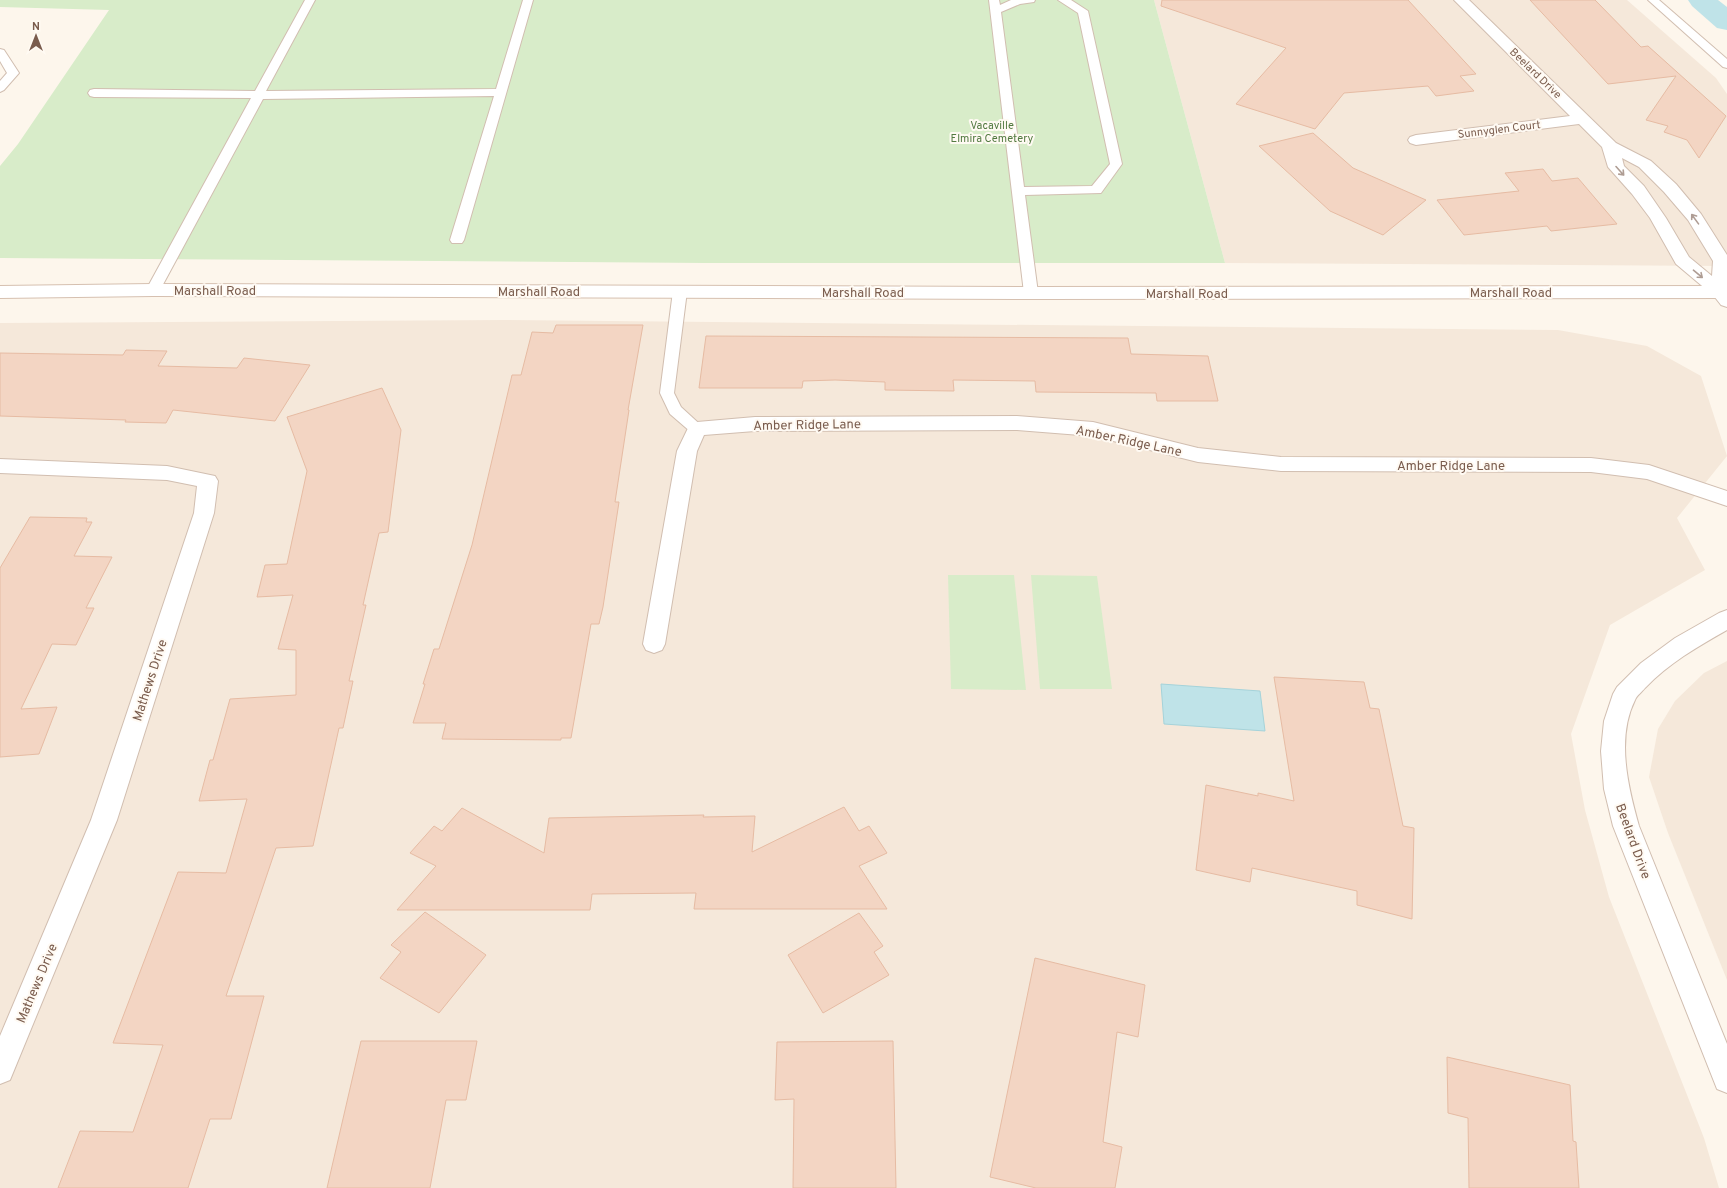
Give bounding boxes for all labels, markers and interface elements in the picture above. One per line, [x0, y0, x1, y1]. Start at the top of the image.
north arrow [16, 16, 56, 56]
text: N [32, 20, 40, 34]
street label: Beelard Drive [1506, 45, 1564, 102]
street label: Sunnyglen Court [1457, 118, 1541, 142]
park label: Vacaville Elmira Cemetery [951, 119, 1034, 146]
one-way arrow [1615, 166, 1624, 176]
one-way arrow [1691, 214, 1700, 225]
one-way arrow [1693, 269, 1704, 278]
street label: Marshall Road [174, 284, 256, 300]
street label: Marshall Road [498, 285, 580, 301]
street label: Marshall Road [822, 286, 904, 302]
street label: Marshall Road [1470, 286, 1552, 302]
street label: Marshall Road [1146, 287, 1228, 303]
street label: Amber Ridge Lane [753, 417, 861, 435]
street label: Amber Ridge Lane [1074, 423, 1183, 461]
street label: Amber Ridge Lane [1397, 459, 1505, 475]
street label: Mathews Drive [130, 638, 172, 723]
street label: Beelard Drive [1611, 802, 1653, 882]
street label: Mathews Drive [14, 942, 62, 1026]

